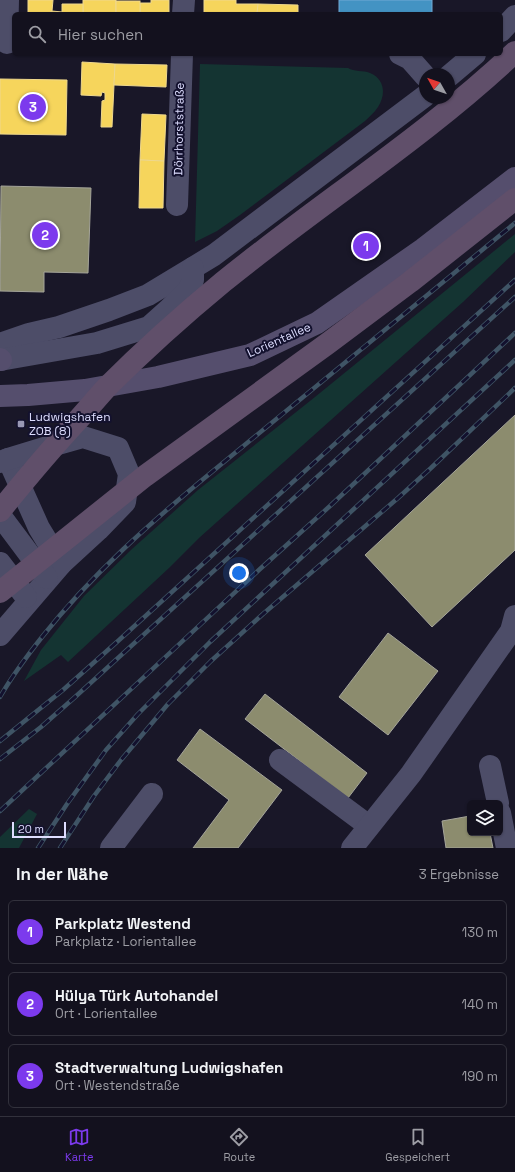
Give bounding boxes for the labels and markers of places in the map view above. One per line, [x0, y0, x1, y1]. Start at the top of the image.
pin: 3 [20, 92, 46, 122]
pin: 2 [32, 220, 58, 250]
pin: 1 [353, 231, 379, 261]
place label: Ludwigshafen ZOB (8) [29, 409, 111, 439]
marker: Ludwigshafen ZOB (8) [16, 419, 26, 429]

